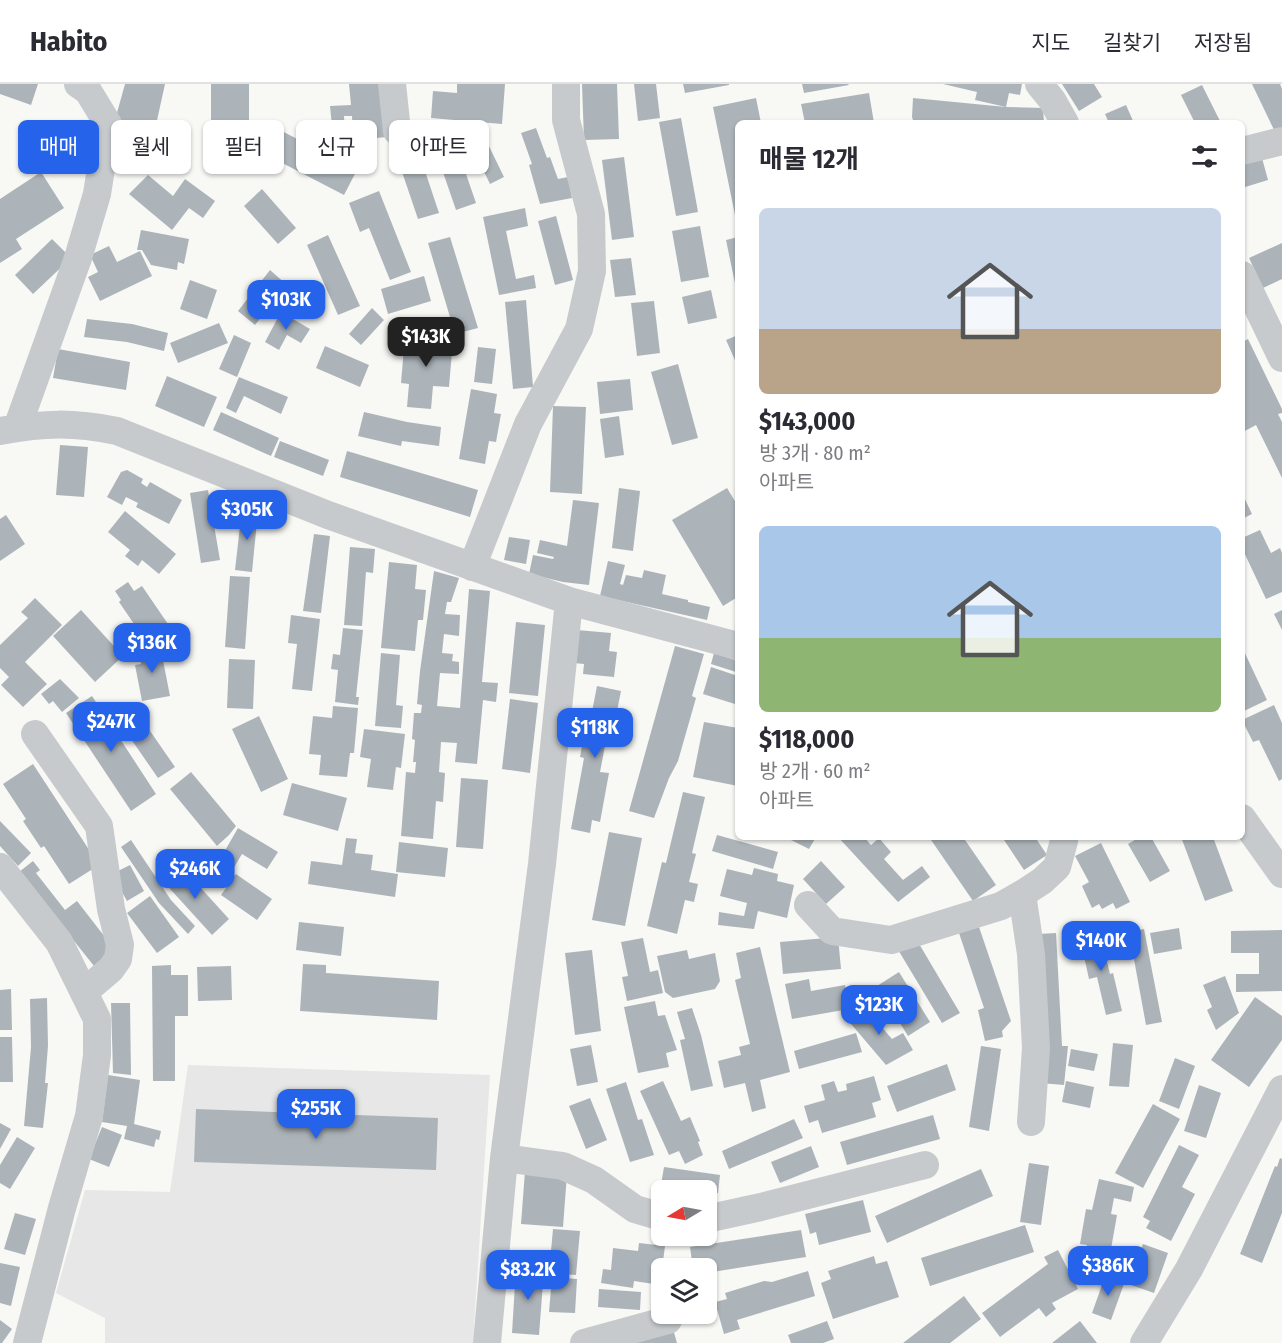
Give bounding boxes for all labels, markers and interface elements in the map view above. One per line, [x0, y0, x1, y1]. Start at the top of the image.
text: Habito [30, 25, 108, 58]
text: 지도 [1031, 30, 1070, 56]
text: 길찾기 [1103, 30, 1161, 56]
text: 저장됨 [1194, 30, 1252, 56]
chip: 매매 [18, 120, 99, 174]
chip: 월세 [111, 120, 191, 174]
chip: 필터 [203, 120, 284, 174]
chip: 신규 [296, 120, 377, 174]
chip: 아파트 [389, 120, 489, 174]
icon: filters [1188, 140, 1221, 173]
text: 매물 12개 [759, 144, 859, 175]
icon: home [936, 247, 1044, 355]
pin: $103K [244, 280, 328, 331]
text: $103K [261, 287, 311, 311]
pin: $143K [384, 317, 468, 368]
text: $143K [402, 324, 450, 348]
text: $143,000 [759, 406, 856, 437]
text: 방 3개 · 80 m² [759, 441, 871, 465]
text: 아파트 [759, 470, 814, 494]
pin: $305K [205, 490, 289, 541]
text: $305K [221, 497, 273, 521]
icon: home [936, 565, 1044, 673]
pin: $136K [110, 623, 194, 674]
text: $136K [127, 630, 177, 654]
pin: $247K [69, 702, 153, 753]
pin: $118K [553, 708, 637, 759]
text: $247K [87, 709, 135, 733]
text: $118K [571, 715, 619, 739]
text: $118,000 [759, 724, 854, 755]
text: 방 2개 · 60 m² [759, 759, 871, 783]
text: 아파트 [759, 788, 814, 812]
pin: $246K [153, 849, 237, 900]
text: $246K [170, 856, 220, 880]
pin: $140K [1059, 921, 1143, 972]
text: $140K [1076, 928, 1126, 952]
pin: $123K [837, 985, 921, 1036]
text: $123K [855, 992, 903, 1016]
pin: $255K [274, 1089, 358, 1140]
text: $255K [291, 1096, 341, 1120]
north arrow [651, 1180, 717, 1246]
map controls [651, 1180, 717, 1324]
pin: $386K [1066, 1246, 1150, 1297]
pin: $83.2K [479, 1250, 577, 1301]
text: $386K [1082, 1253, 1134, 1277]
text: $83.2K [500, 1257, 556, 1281]
button: layers [651, 1258, 717, 1324]

